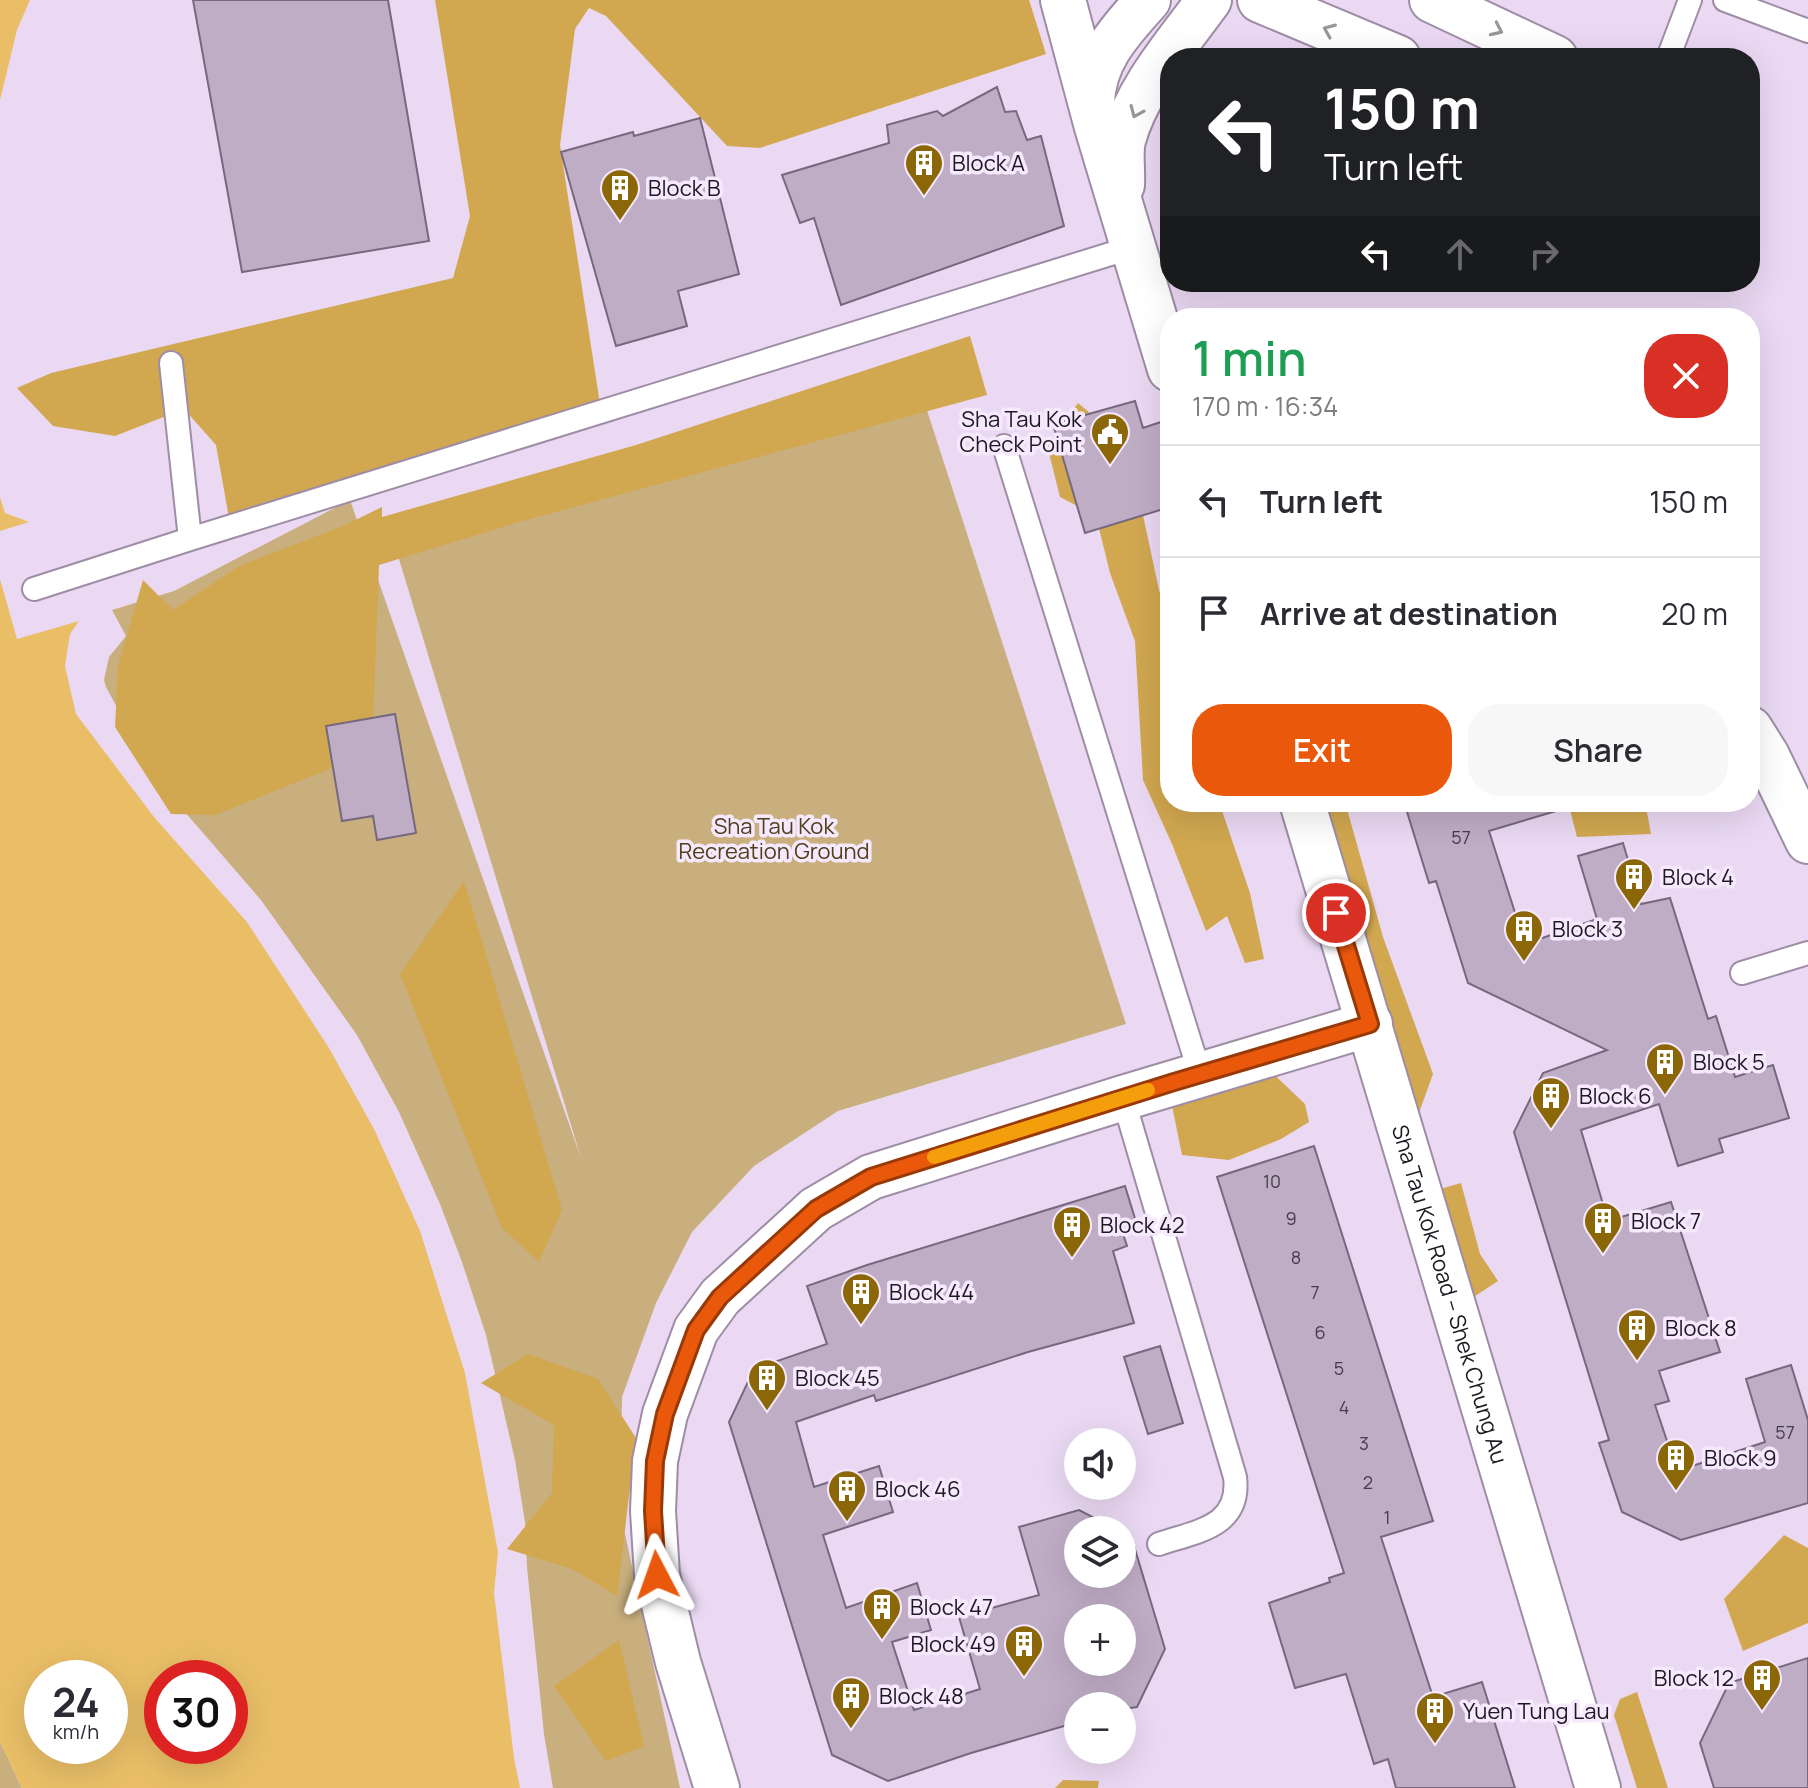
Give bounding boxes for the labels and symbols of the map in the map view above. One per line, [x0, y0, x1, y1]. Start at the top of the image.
one-way arrow [1489, 20, 1503, 36]
one-way arrow [1323, 23, 1337, 39]
one-way arrow [1129, 104, 1145, 118]
building icon: Block A [903, 142, 945, 197]
place label: Block A [952, 148, 1025, 178]
building icon: Block B [599, 167, 641, 222]
place label: Block B [648, 173, 721, 203]
place label: Sha Tau Kok Check Point [960, 404, 1083, 459]
public building icon: Sha Tau Kok Check Point [1089, 411, 1131, 466]
park label: Sha Tau Kok Recreation Ground [678, 811, 870, 866]
house number: 57 [1451, 825, 1471, 849]
building icon: Block 4 [1613, 856, 1655, 911]
place label: Block 4 [1662, 862, 1734, 892]
pin [1302, 879, 1370, 947]
building icon: Block 3 [1503, 908, 1545, 963]
place label: Block 3 [1552, 914, 1623, 944]
building icon: Block 5 [1644, 1041, 1686, 1096]
place label: Block 5 [1693, 1047, 1765, 1077]
building icon: Block 6 [1530, 1075, 1572, 1130]
place label: Block 6 [1579, 1081, 1652, 1111]
street label: Sha Tau Kok Road – Shek Chung Au [1385, 1121, 1515, 1467]
house number: 10 [1263, 1169, 1281, 1193]
building icon: Block 7 [1582, 1200, 1624, 1255]
building icon: Block 42 [1051, 1204, 1093, 1259]
house number: 9 [1285, 1206, 1297, 1230]
place label: Block 7 [1631, 1206, 1701, 1236]
place label: Block 42 [1100, 1210, 1185, 1240]
house number: 8 [1291, 1245, 1301, 1269]
building icon: Block 44 [840, 1271, 882, 1326]
place label: Block 44 [889, 1277, 974, 1307]
house number: 7 [1310, 1280, 1320, 1304]
building icon: Block 8 [1616, 1307, 1658, 1362]
place label: Block 8 [1665, 1313, 1737, 1343]
house number: 6 [1314, 1320, 1326, 1344]
house number: 5 [1334, 1356, 1344, 1380]
building icon: Block 45 [746, 1357, 788, 1412]
place label: Block 45 [795, 1363, 880, 1393]
house number: 4 [1339, 1395, 1349, 1419]
house number: 57 [1775, 1420, 1795, 1444]
house number: 3 [1359, 1431, 1369, 1455]
building icon: Block 9 [1655, 1437, 1697, 1492]
place label: Block 9 [1704, 1443, 1777, 1473]
building icon: Block 46 [826, 1468, 868, 1523]
house number: 2 [1363, 1470, 1373, 1494]
place label: Block 46 [875, 1474, 961, 1504]
house number: 1 [1383, 1505, 1391, 1529]
position arrow [615, 1533, 699, 1617]
building icon: Block 47 [861, 1586, 903, 1641]
place label: Block 47 [910, 1592, 993, 1622]
building icon: Block 49 [1003, 1623, 1045, 1678]
place label: Block 49 [910, 1629, 996, 1659]
building icon: Block 12 [1741, 1657, 1783, 1712]
speed limit sign: 30 [144, 1660, 248, 1764]
place label: Block 12 [1654, 1663, 1734, 1693]
building icon: Block 48 [830, 1675, 872, 1730]
place label: Block 48 [879, 1681, 964, 1711]
building icon: Yuen Tung Lau [1414, 1690, 1456, 1745]
place label: Yuen Tung Lau [1463, 1696, 1610, 1726]

